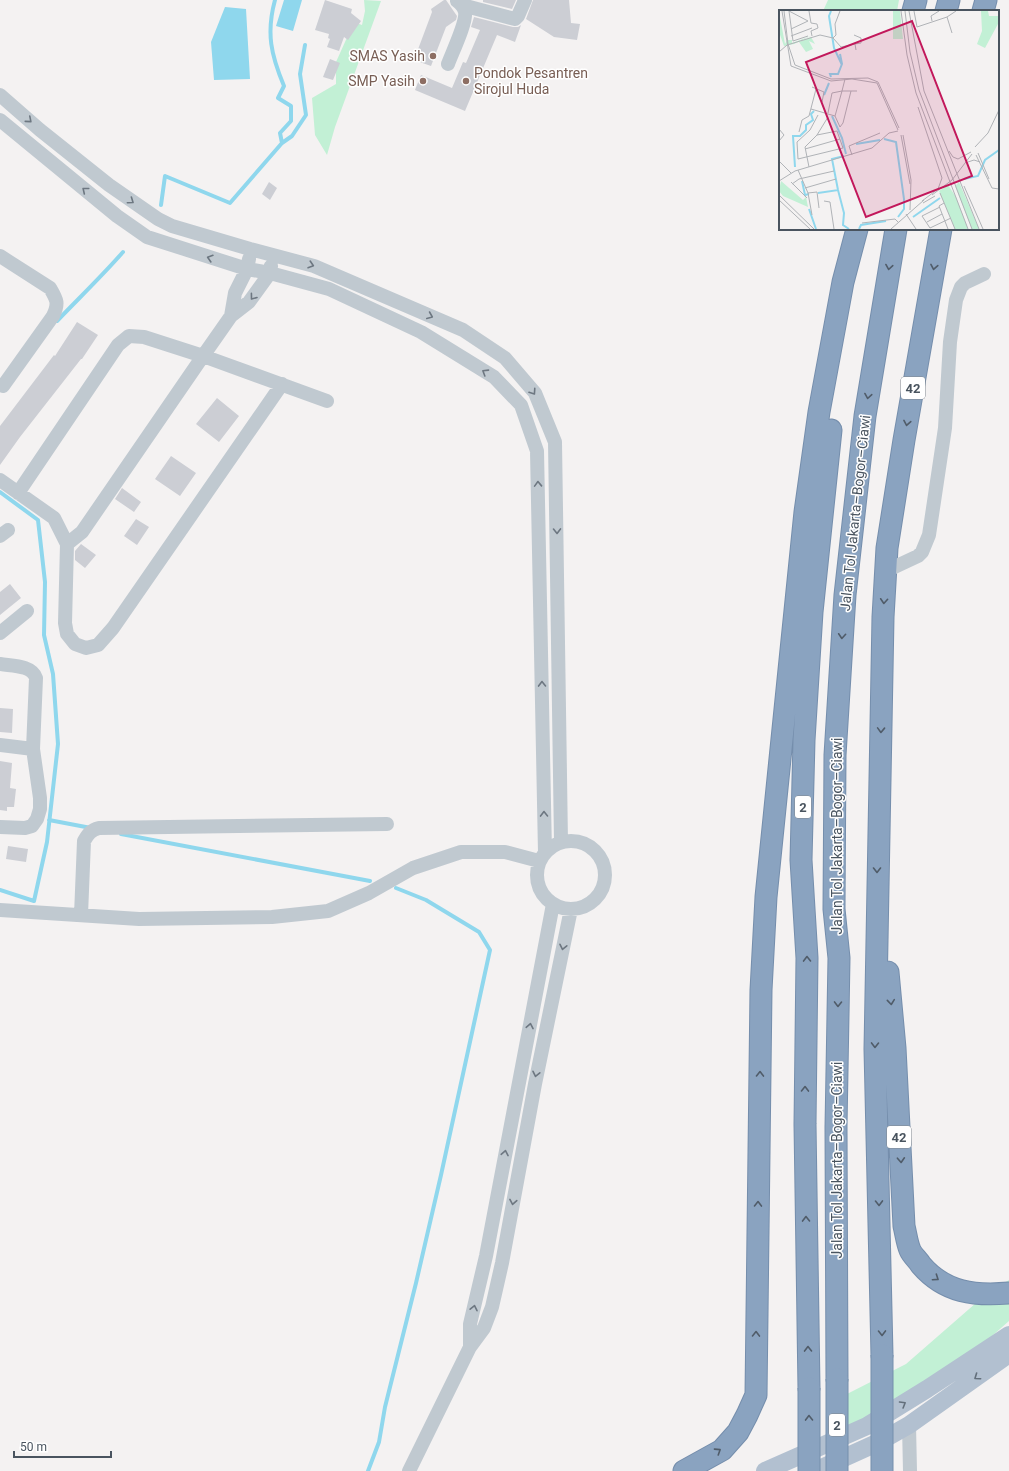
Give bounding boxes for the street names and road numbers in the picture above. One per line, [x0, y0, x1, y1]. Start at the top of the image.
road number: 42 [901, 377, 925, 399]
street label: Jalan Tol Jakarta–Bogor–Ciawi [837, 414, 873, 612]
street label: Jalan Tol Jakarta–Bogor–Ciawi [829, 738, 845, 934]
road number: 2 [795, 796, 811, 818]
street label: Jalan Tol Jakarta–Bogor–Ciawi [829, 1062, 845, 1258]
road number: 42 [887, 1126, 911, 1148]
road number: 2 [829, 1414, 845, 1436]

